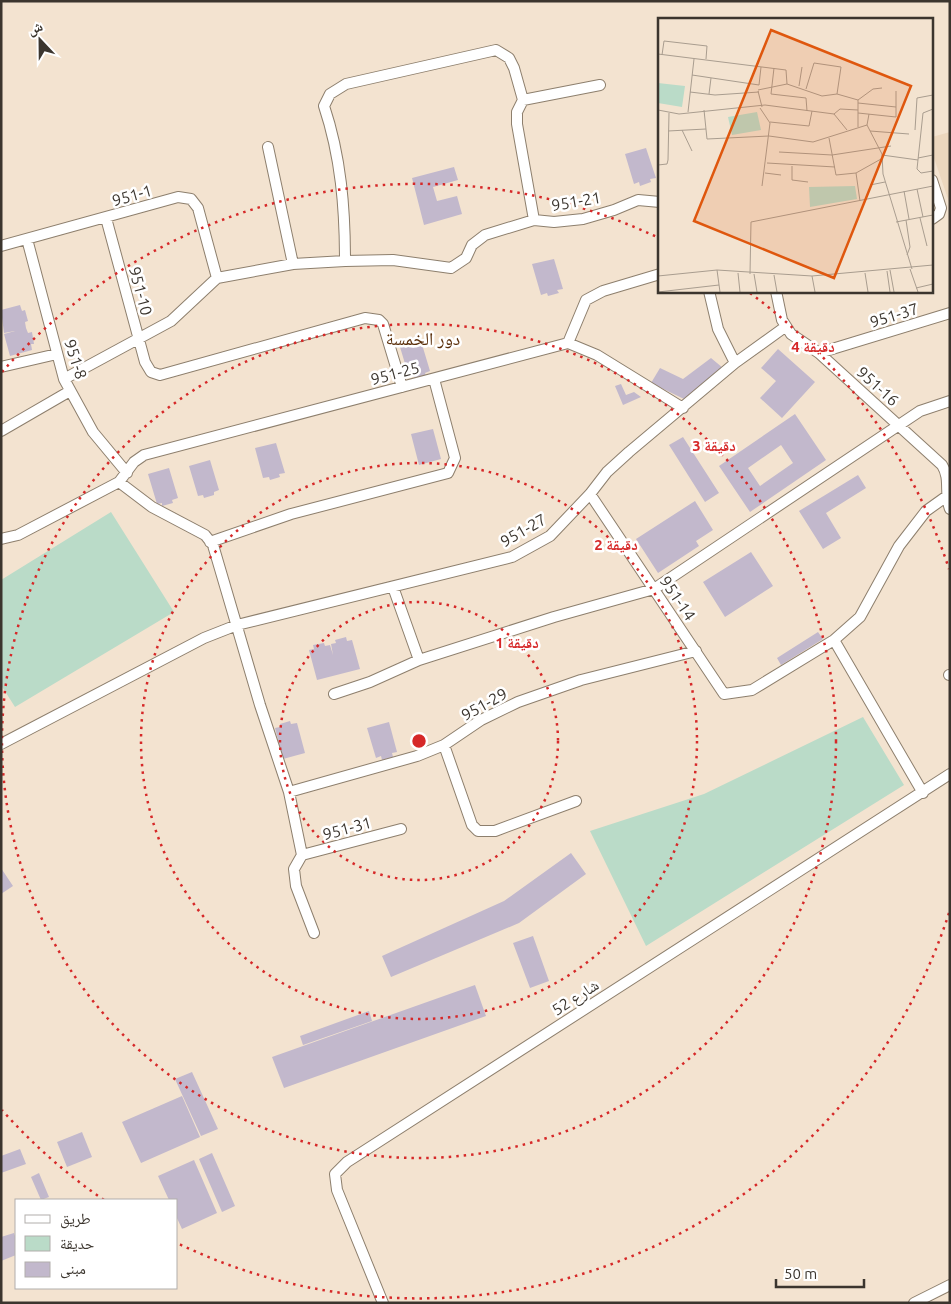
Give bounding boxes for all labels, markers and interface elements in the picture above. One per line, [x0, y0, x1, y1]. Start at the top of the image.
north arrow [15, 15, 65, 65]
text: ش [25, 18, 46, 39]
inset map [658, 18, 934, 292]
street label: 951-1 [110, 181, 154, 209]
street label: 951-21 [550, 188, 602, 214]
street label: 951-10 [126, 265, 156, 317]
street label: 951-37 [868, 299, 920, 331]
district label: دور الخمسة [386, 328, 460, 349]
street label: 951-8 [61, 337, 91, 381]
text: 4 دقيقة [791, 338, 835, 355]
street label: 951-25 [369, 358, 421, 388]
street label: 951-16 [853, 363, 903, 409]
text: 3 دقيقة [692, 437, 736, 454]
street label: 951-27 [497, 510, 549, 550]
text: 2 دقيقة [594, 536, 638, 553]
street label: 951-14 [657, 572, 699, 624]
text: 1 دقيقة [495, 634, 539, 651]
street label: 951-29 [458, 684, 510, 724]
centre of rings [410, 732, 428, 750]
street label: 951-31 [321, 813, 373, 843]
street label: شارع 52 [548, 975, 603, 1020]
legend [15, 1199, 178, 1289]
text: طريق [60, 1210, 91, 1229]
text: حديقة [60, 1235, 95, 1252]
scale bar [776, 1256, 864, 1288]
text: مبنى [60, 1260, 86, 1279]
text: 50 m [784, 1265, 817, 1282]

